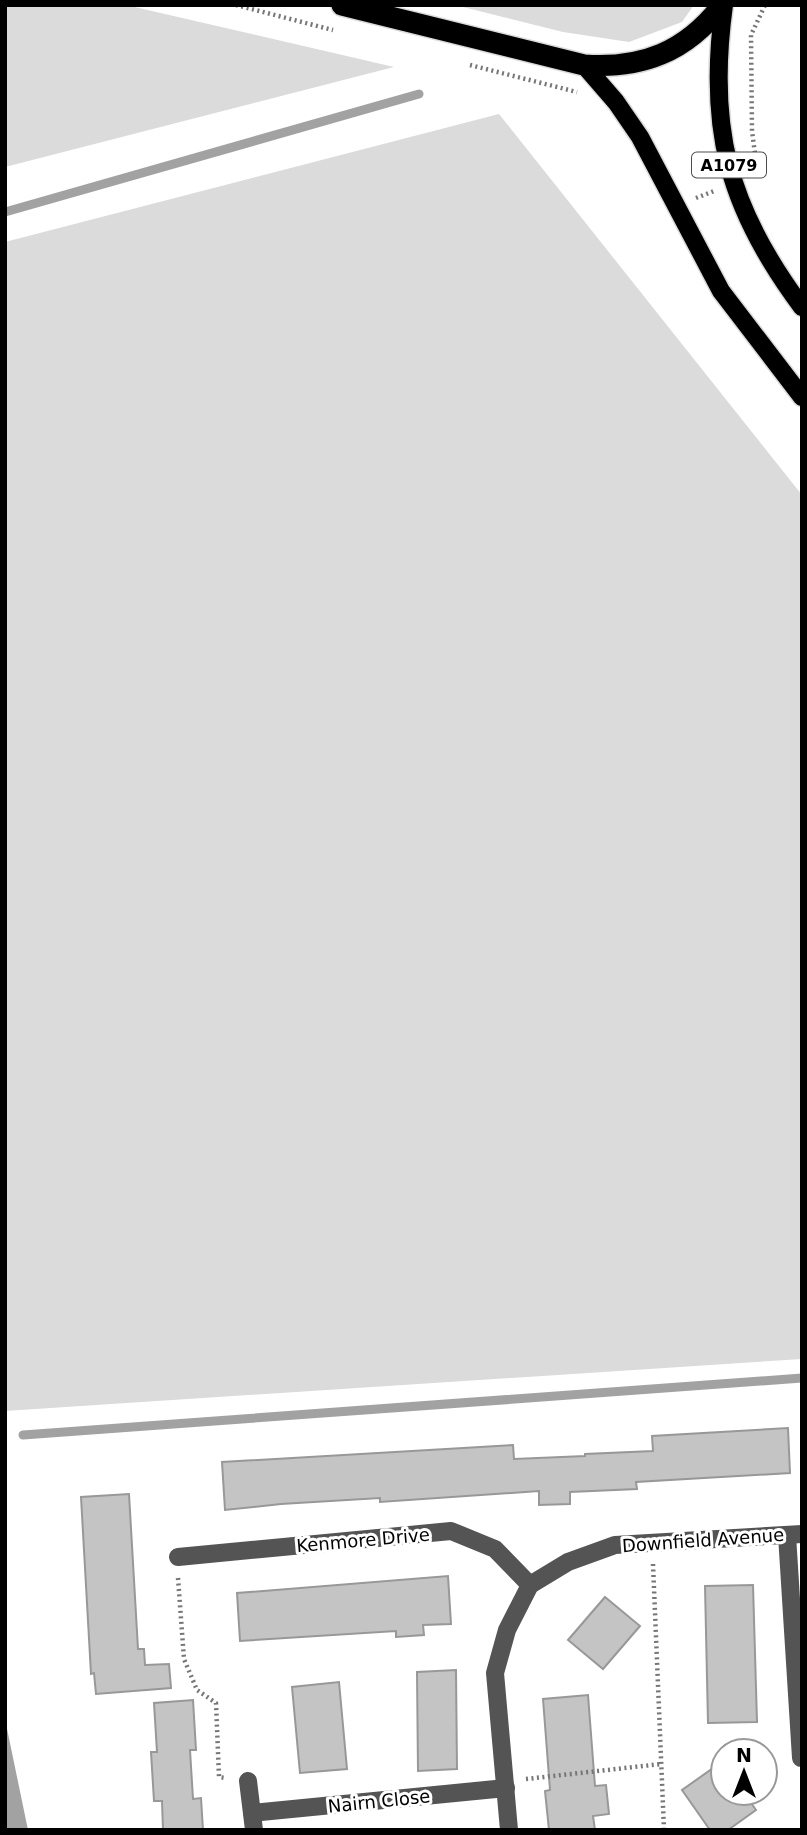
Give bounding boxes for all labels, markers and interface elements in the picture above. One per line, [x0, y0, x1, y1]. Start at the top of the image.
road number: A1079 [692, 153, 766, 178]
street label: Kenmore Drive [295, 1524, 431, 1556]
street label: Downfield Avenue [621, 1524, 785, 1556]
north arrow [709, 1737, 779, 1807]
text: N [736, 1744, 752, 1766]
street label: Nairn Close [327, 1785, 431, 1817]

